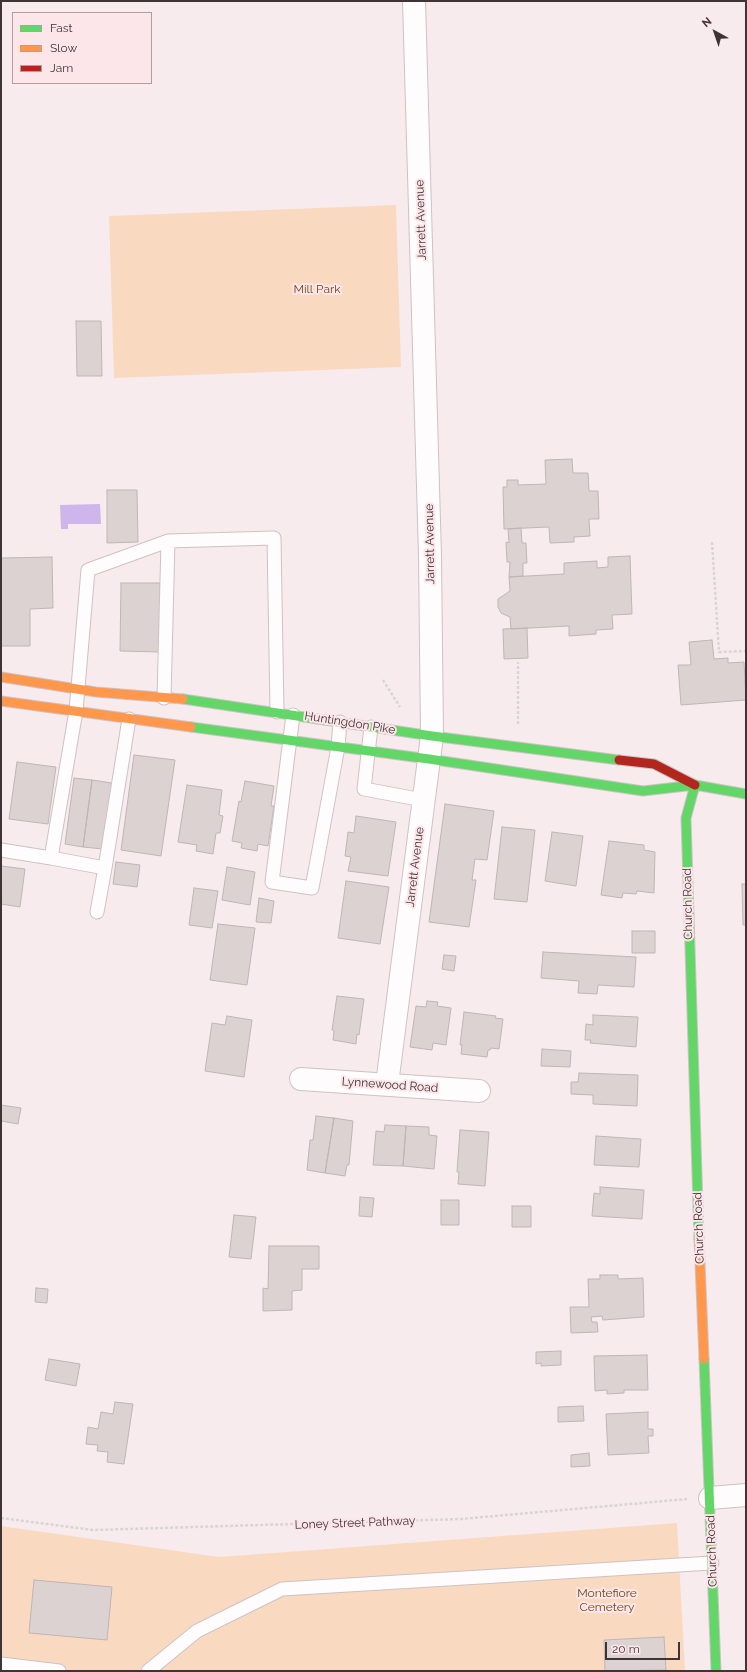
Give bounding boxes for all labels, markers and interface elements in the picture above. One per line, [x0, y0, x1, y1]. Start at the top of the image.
legend [12, 12, 152, 84]
north arrow [695, 12, 735, 52]
text: N [700, 15, 714, 30]
text: Fast [50, 21, 73, 35]
text: Slow [50, 41, 77, 55]
text: Jam [50, 61, 73, 75]
street label: Jarrett Avenue [412, 179, 430, 261]
park label: Mill Park [293, 282, 341, 296]
street label: Jarrett Avenue [422, 504, 438, 584]
street label: Huntingdon Pike [304, 709, 396, 737]
street label: Jarrett Avenue [403, 826, 427, 908]
street label: Church Road [680, 868, 696, 940]
street label: Lynnewood Road [341, 1074, 439, 1096]
street label: Church Road [691, 1192, 707, 1264]
street label: Loney Street Pathway [294, 1514, 416, 1532]
street label: Church Road [704, 1515, 720, 1587]
park label: Montefiore Cemetery [577, 1586, 637, 1614]
scale bar [607, 1634, 682, 1660]
text: 20 m [612, 1642, 640, 1656]

